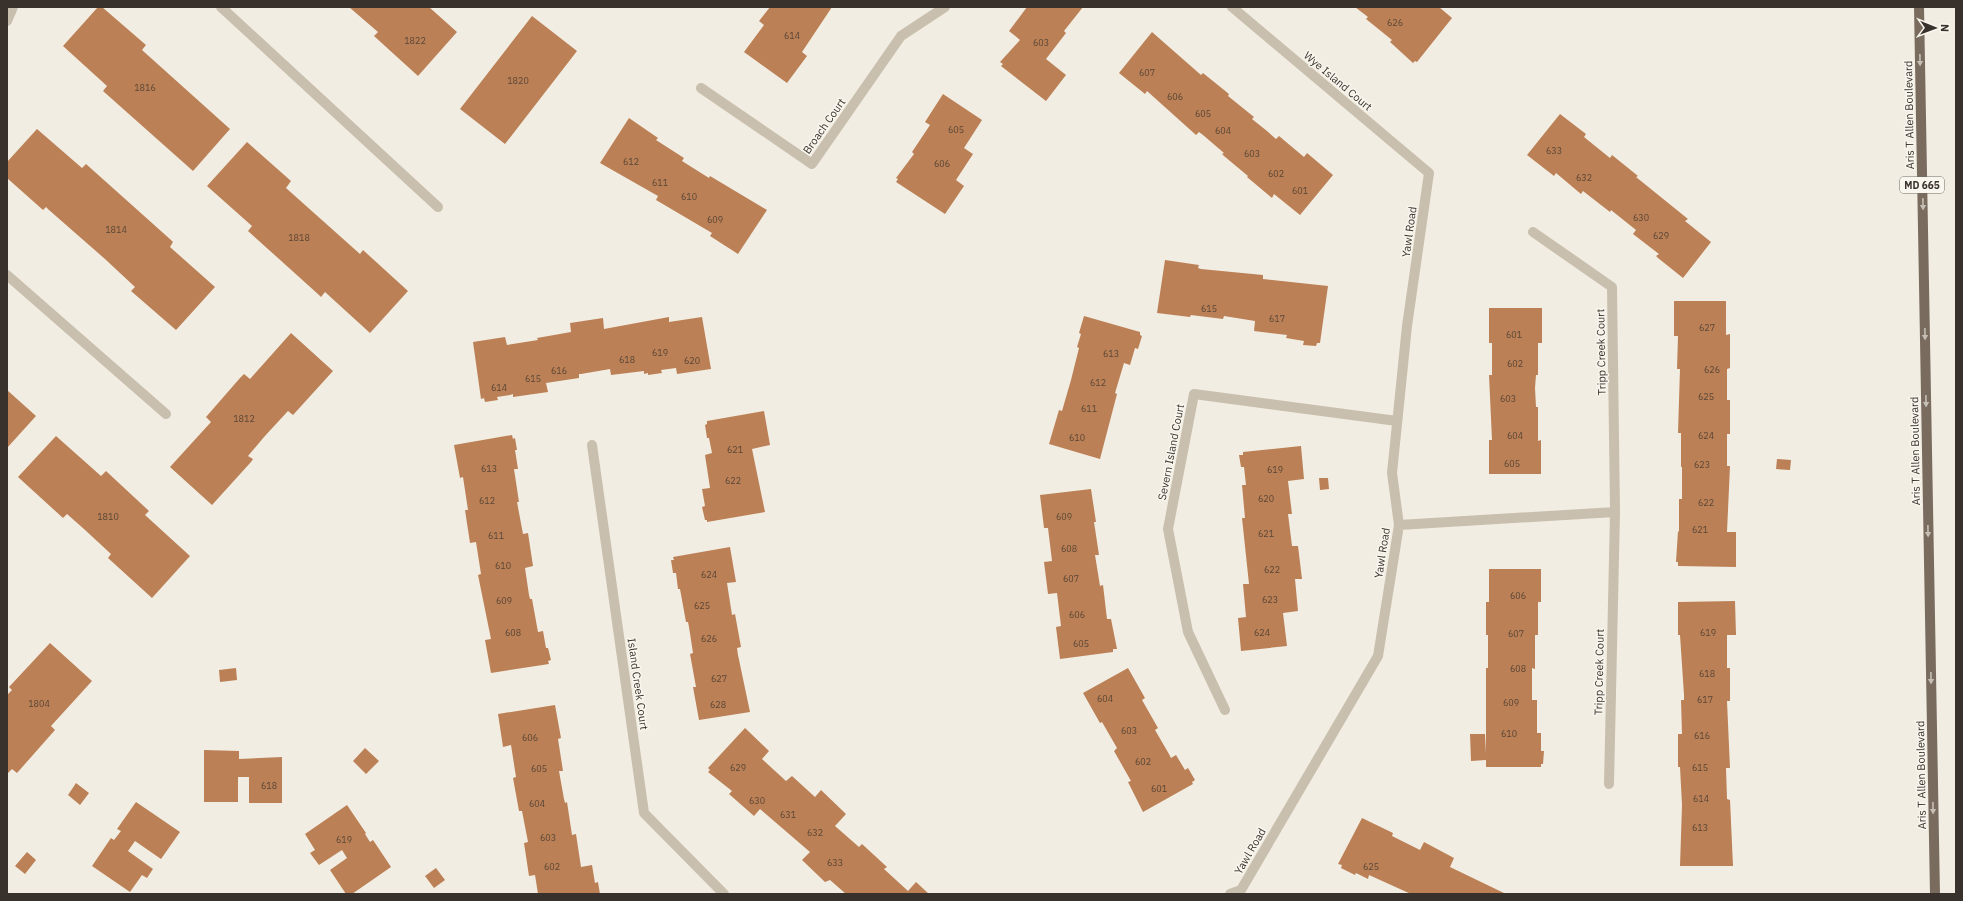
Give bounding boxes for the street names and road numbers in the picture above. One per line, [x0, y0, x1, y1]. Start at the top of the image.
street label: Wye Island Court [1301, 48, 1375, 114]
street label: Aris T Allen Boulevard [1901, 61, 1917, 169]
street label: Broach Court [800, 95, 848, 157]
road number: MD 665 [1900, 177, 1944, 193]
street label: Yawl Road [1399, 206, 1419, 258]
street label: Tripp Creek Court [1593, 309, 1609, 395]
street label: Aris T Allen Boulevard [1907, 397, 1923, 505]
street label: Severn Island Court [1155, 403, 1187, 501]
street label: Yawl Road [1371, 527, 1393, 579]
street label: Tripp Creek Court [1591, 629, 1607, 715]
street label: Island Creek Court [625, 637, 651, 731]
street label: Aris T Allen Boulevard [1913, 721, 1929, 829]
street label: Yawl Road [1231, 825, 1269, 877]

